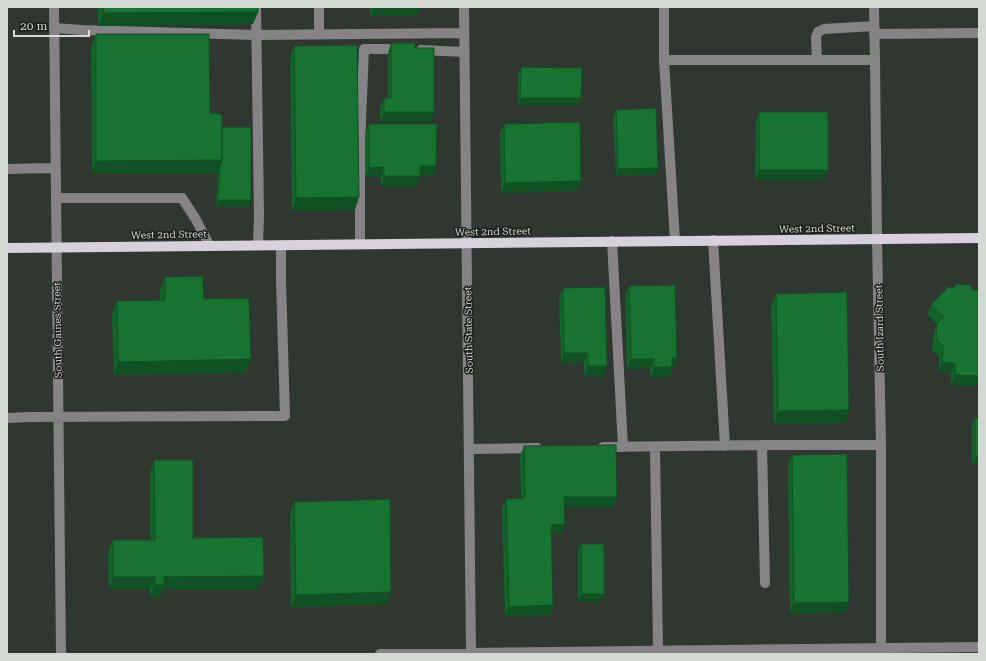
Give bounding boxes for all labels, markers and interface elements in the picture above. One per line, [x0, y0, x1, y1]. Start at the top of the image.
scale bar [14, 12, 89, 38]
text: 20 m [20, 19, 47, 33]
street label: West 2nd Street [779, 222, 855, 235]
street label: West 2nd Street [455, 225, 531, 238]
street label: West 2nd Street [131, 228, 207, 241]
street label: South Gaines Street [51, 282, 64, 378]
street label: South Izard Street [873, 284, 886, 372]
street label: South State Street [462, 286, 475, 374]

